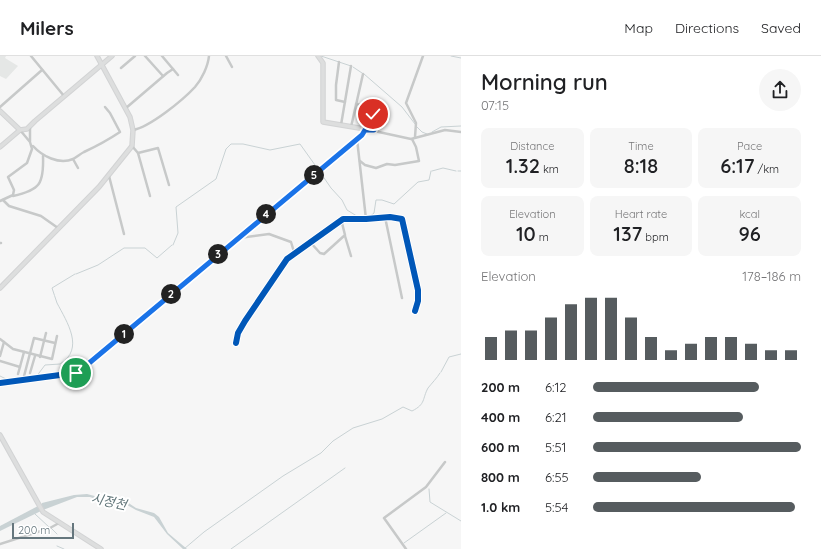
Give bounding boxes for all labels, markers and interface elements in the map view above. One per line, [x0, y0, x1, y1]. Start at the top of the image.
text: Milers [20, 16, 74, 40]
text: Map [624, 19, 653, 37]
text: Directions [675, 19, 739, 37]
text: Saved [761, 19, 801, 37]
text: Morning run [481, 68, 608, 96]
button: share [759, 69, 801, 111]
pin [356, 97, 390, 131]
text: 07:15 [481, 97, 509, 113]
icon: check [362, 103, 384, 125]
text: Distance [510, 139, 554, 153]
text: Time [628, 139, 654, 153]
text: Pace [737, 139, 762, 153]
text: 1.32 [506, 153, 540, 178]
text: 8:18 [624, 153, 658, 178]
text: 6:17 [720, 153, 754, 178]
text: km [540, 162, 559, 176]
text: /km [754, 162, 779, 176]
pin: 5 [304, 165, 324, 185]
text: 5 [311, 168, 317, 182]
pin: 4 [256, 204, 276, 224]
text: 4 [263, 207, 269, 221]
text: Elevation [509, 207, 556, 221]
text: Heart rate [615, 207, 667, 221]
text: kcal [739, 207, 760, 221]
text: 10 [516, 221, 536, 246]
text: 137 [613, 221, 642, 246]
text: 96 [739, 221, 761, 246]
text: m [536, 230, 549, 244]
text: bpm [642, 230, 669, 244]
pin: 3 [208, 244, 228, 264]
text: 3 [215, 247, 221, 261]
text: Elevation [481, 268, 536, 284]
text: 178–186 m [742, 268, 801, 284]
pin: 2 [161, 284, 181, 304]
text: 2 [168, 287, 174, 301]
pin: 1 [114, 324, 134, 344]
text: 1 [122, 327, 126, 341]
pin [59, 356, 93, 390]
icon: arrive [65, 362, 87, 384]
text: 200 m [481, 379, 520, 395]
text: 6:12 [545, 379, 566, 395]
text: 400 m [481, 409, 520, 425]
text: 6:21 [545, 409, 566, 425]
text: 600 m [481, 439, 520, 455]
text: 5:51 [545, 439, 566, 455]
text: 800 m [481, 469, 520, 485]
text: 6:55 [545, 469, 569, 485]
water label: 시정천 [90, 489, 129, 513]
text: 1.0 km [481, 499, 520, 515]
text: 5:54 [545, 499, 568, 515]
scale bar [12, 521, 74, 540]
text: 200 m [18, 523, 50, 537]

